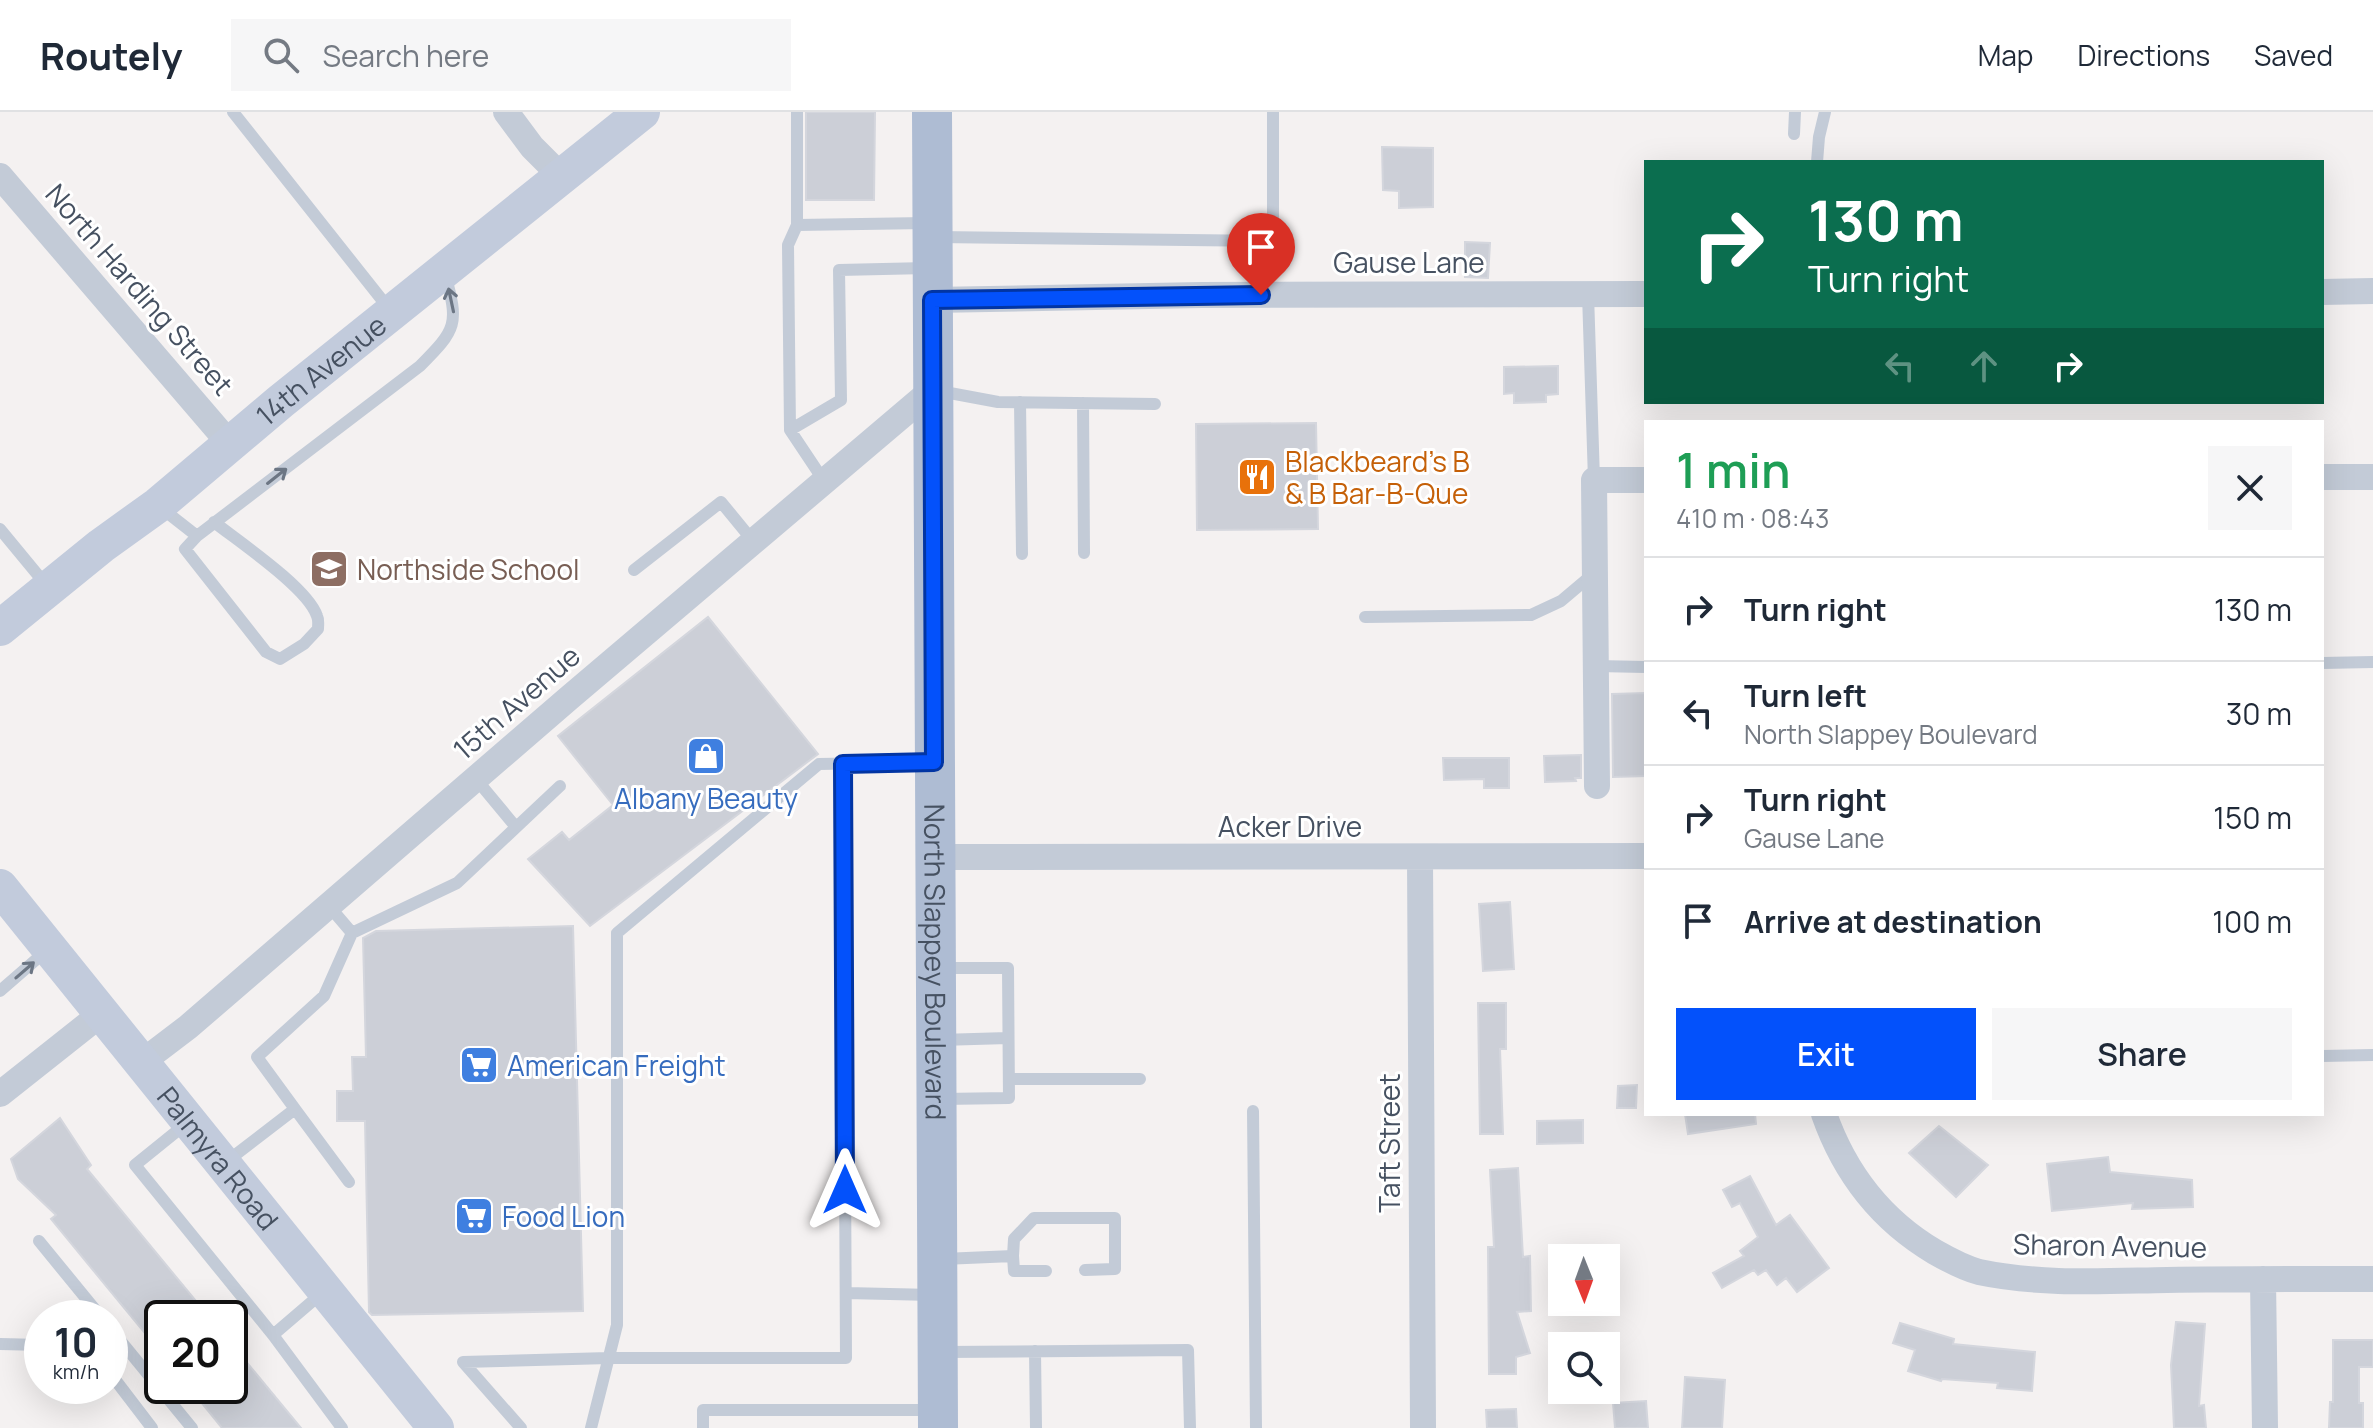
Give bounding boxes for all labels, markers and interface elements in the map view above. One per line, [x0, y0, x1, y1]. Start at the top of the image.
search box [231, 19, 791, 91]
text: Routely [40, 29, 183, 81]
icon: search [259, 33, 303, 77]
text: Search here [323, 35, 489, 76]
text: Map [1978, 36, 2033, 74]
text: Directions [2077, 36, 2210, 74]
text: Saved [2254, 36, 2333, 74]
street label: North Harding Street [38, 175, 242, 403]
text: 130 m [1808, 181, 1964, 258]
icon: right [1676, 192, 1780, 296]
pin [1227, 213, 1295, 295]
icon: arrive [1239, 225, 1283, 269]
street label: Gause Lane [1333, 243, 1485, 281]
text: Turn right [1808, 254, 1969, 303]
one-way arrow [443, 287, 458, 313]
street label: 14th Avenue [248, 306, 394, 434]
icon: left [1878, 344, 1922, 388]
icon: ahead [1962, 344, 2006, 388]
icon: right [2046, 344, 2090, 388]
text: 1 min [1676, 437, 1790, 502]
place label: Blackbeard's B & B Bar-B-Que [1285, 442, 1470, 512]
button: close [2208, 446, 2292, 530]
restaurant icon: Blackbeard's B & B Bar-B-Que [1236, 456, 1278, 498]
one-way arrow [266, 468, 287, 485]
text: 410 m · 08:43 [1676, 500, 1829, 536]
school or university icon: Northside School [308, 548, 350, 590]
place label: Northside School [357, 550, 580, 588]
icon: right [1676, 587, 1720, 631]
text: Turn right [1744, 589, 1887, 630]
text: 130 m [2214, 589, 2292, 630]
street label: 15th Avenue [445, 636, 587, 768]
text: Turn left [1744, 675, 1867, 716]
icon: left [1676, 691, 1720, 735]
text: 30 m [2226, 693, 2292, 734]
text: North Slappey Boulevard [1744, 716, 2038, 752]
shop icon: Albany Beauty [685, 735, 727, 777]
place label: Albany Beauty [614, 779, 798, 817]
text: Turn right [1744, 779, 1887, 820]
icon: right [1676, 795, 1720, 839]
text: 150 m [2213, 797, 2292, 838]
street label: North Slappey Boulevard [916, 804, 956, 1120]
street label: Acker Drive [1218, 807, 1362, 845]
text: Gause Lane [1744, 820, 1885, 856]
icon: arrive [1676, 899, 1720, 943]
text: Arrive at destination [1744, 901, 2042, 942]
text: 100 m [2212, 901, 2292, 942]
one-way arrow [14, 961, 34, 979]
button: Exit [1676, 1008, 1976, 1100]
button: Share [1992, 1008, 2292, 1100]
supermarket icon: American Freight [458, 1044, 500, 1086]
place label: American Freight [507, 1046, 726, 1084]
street label: Taft Street [1370, 1073, 1408, 1213]
street label: Palmyra Road [149, 1079, 288, 1237]
position arrow [803, 1148, 887, 1232]
supermarket icon: Food Lion [453, 1195, 495, 1237]
place label: Food Lion [502, 1197, 625, 1235]
street label: Sharon Avenue [2013, 1224, 2207, 1266]
north arrow [1548, 1244, 1620, 1316]
map controls [1548, 1244, 1620, 1404]
speed limit sign: 20 [144, 1300, 248, 1404]
text: 10 [54, 1314, 98, 1369]
button: search [1548, 1332, 1620, 1404]
text: km/h [53, 1358, 99, 1385]

